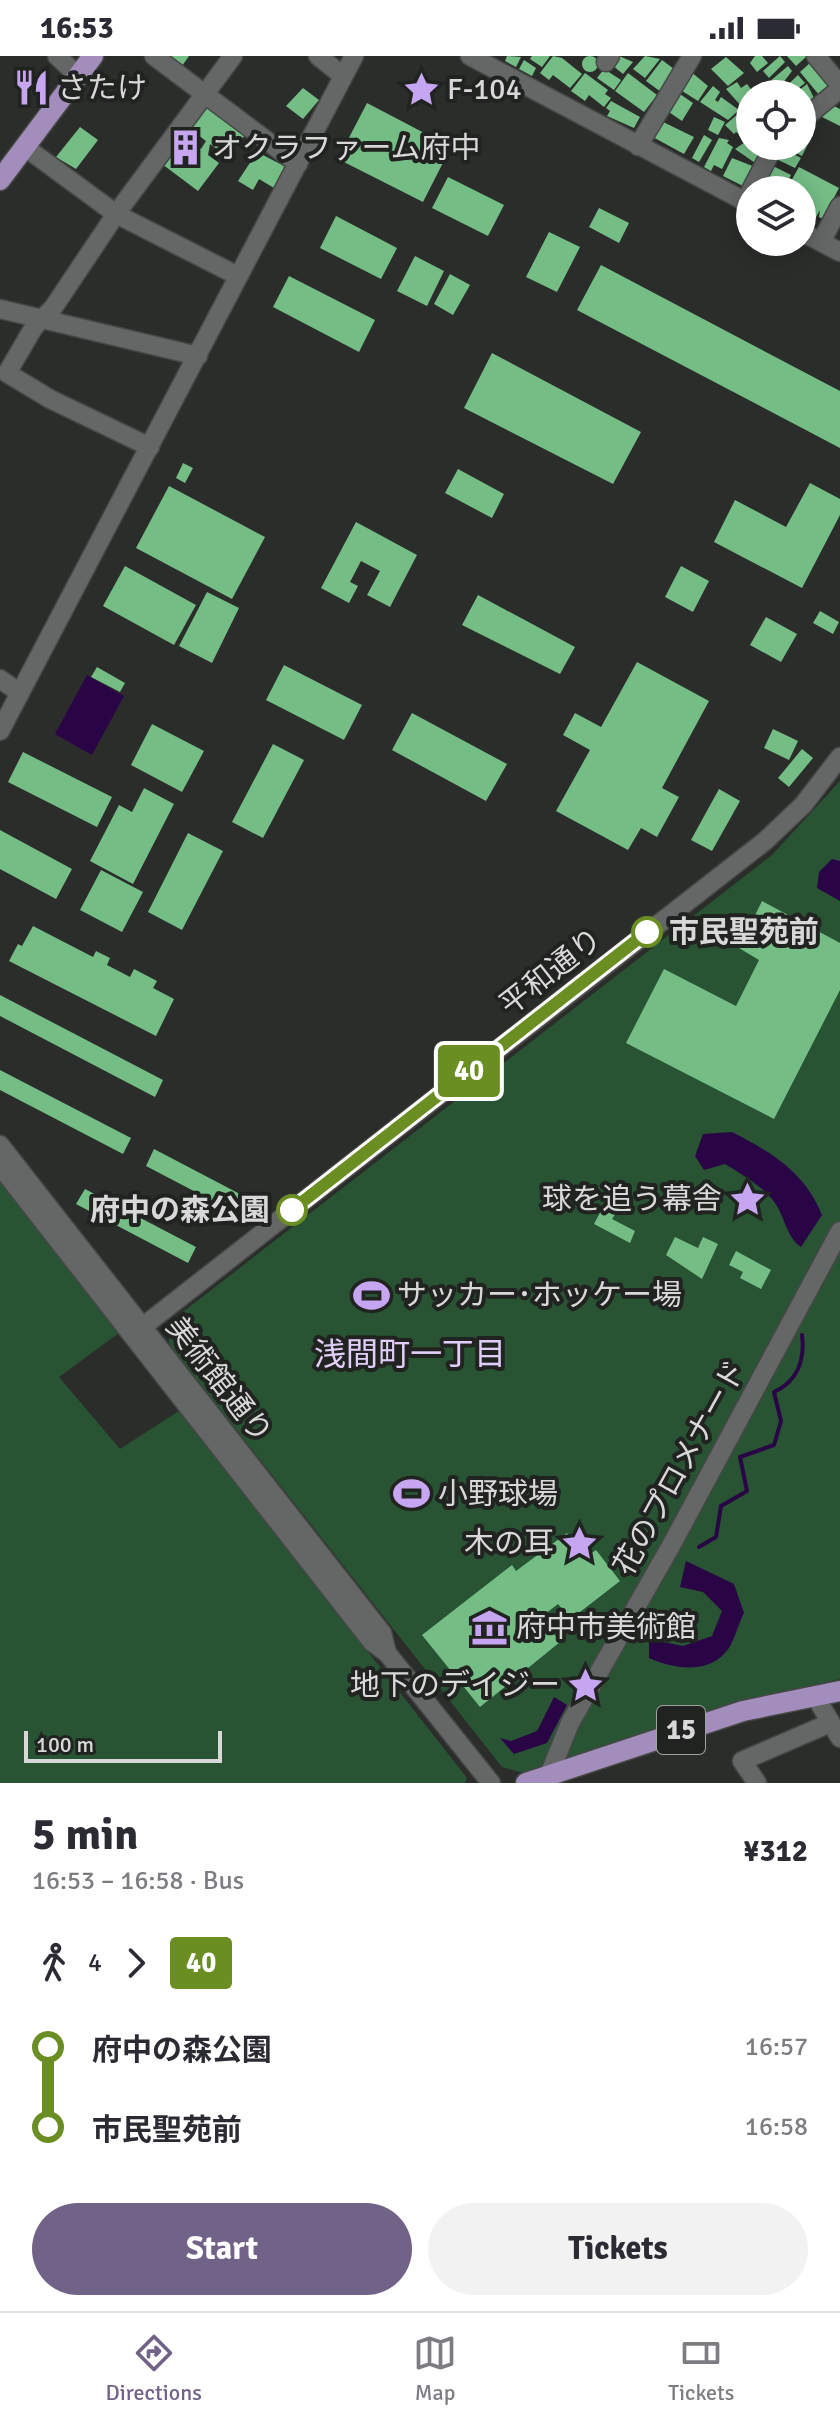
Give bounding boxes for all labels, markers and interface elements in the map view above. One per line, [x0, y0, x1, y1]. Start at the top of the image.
text: 16:53 [40, 10, 114, 47]
restaurant icon: さたけ [12, 69, 50, 107]
place label: さたけ [57, 70, 147, 107]
place icon: F-104 [402, 70, 440, 108]
place label: F-104 [447, 71, 522, 108]
map controls [736, 80, 816, 256]
button: locate [736, 80, 816, 160]
building icon: オクラファーム府中 [167, 129, 205, 167]
place label: オクラファーム府中 [212, 130, 481, 167]
button: layers [736, 176, 816, 256]
place label: 市民聖苑前 [669, 914, 819, 951]
marker: 市民聖苑前 [632, 917, 662, 947]
street label: 平和通り [492, 920, 610, 1024]
line badge: 40 [433, 1045, 505, 1097]
text: 40 [454, 1054, 484, 1088]
place icon: 球を追う幕舎 [729, 1180, 767, 1218]
place label: 球を追う幕舎 [542, 1181, 722, 1218]
place label: 府中の森公園 [90, 1192, 270, 1229]
marker: 府中の森公園 [277, 1195, 307, 1225]
sports icon: サッカー･ホッケー場 [352, 1276, 390, 1314]
place label: サッカー･ホッケー場 [397, 1277, 682, 1314]
street label: 美術館通り [158, 1310, 280, 1450]
district label: 浅間町一丁目 [314, 1335, 506, 1374]
street label: 花のプロメナード [606, 1354, 754, 1582]
sports icon: 小野球場 [393, 1475, 431, 1513]
place label: 小野球場 [438, 1476, 558, 1513]
place icon: 木の耳 [561, 1524, 599, 1562]
place label: 木の耳 [464, 1525, 554, 1562]
museum icon: 府中市美術館 [471, 1608, 509, 1646]
place label: 府中市美術館 [516, 1609, 696, 1646]
place icon: 地下のデイジー [567, 1666, 605, 1704]
place label: 地下のデイジー [350, 1667, 560, 1704]
road number: 15 [657, 1706, 705, 1754]
scale bar [24, 1727, 222, 1763]
text: 100 m [36, 1731, 94, 1758]
text: 5 min [32, 1808, 138, 1862]
text: ¥312 [743, 1833, 808, 1870]
text: 16:53 – 16:58 · Bus [32, 1865, 244, 1897]
icon: walk [32, 1941, 76, 1985]
icon: forward [114, 1941, 158, 1985]
text: 40 [186, 1946, 216, 1980]
text: 4 [88, 1947, 102, 1979]
text: 16:57 [745, 2031, 808, 2063]
text: 府中の森公園 [92, 2032, 272, 2069]
text: 16:58 [745, 2111, 808, 2143]
text: 市民聖苑前 [92, 2112, 242, 2149]
button: Start [32, 2203, 412, 2295]
button: Tickets [428, 2203, 808, 2295]
tab: Directions [106, 2331, 202, 2406]
tab: Map [413, 2331, 457, 2406]
tab: Tickets [668, 2331, 734, 2406]

